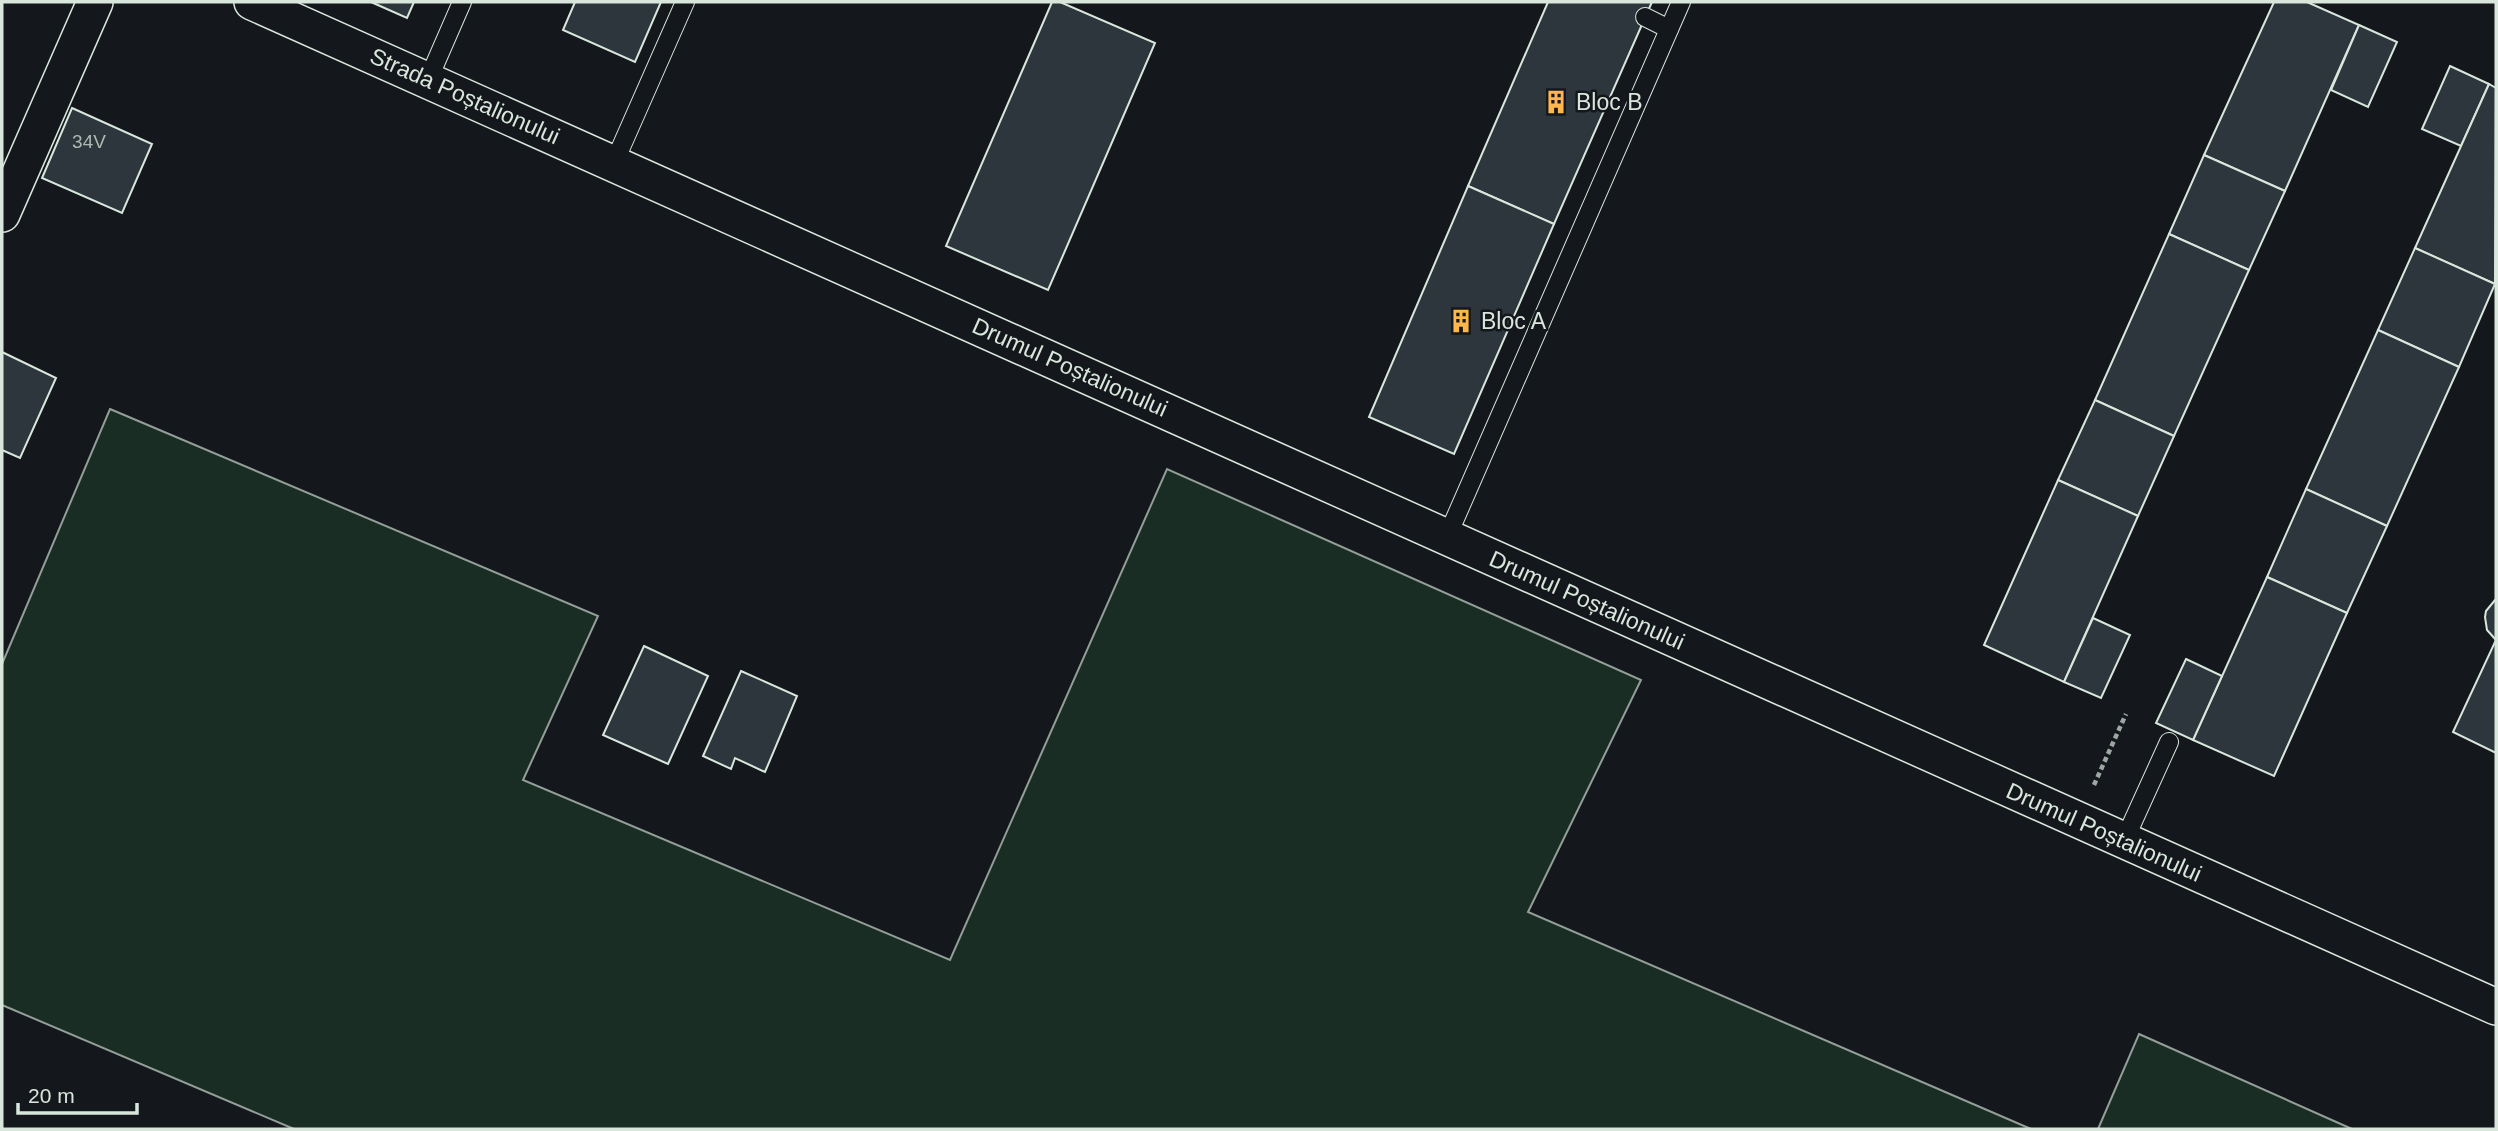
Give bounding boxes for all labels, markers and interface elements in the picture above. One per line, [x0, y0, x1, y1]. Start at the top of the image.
street label: Strada Poștalionului [366, 43, 564, 149]
building icon: Bloc B [1542, 88, 1570, 116]
place label: Bloc B [1576, 89, 1642, 115]
house number: 34V [72, 131, 106, 152]
building icon: Bloc A [1447, 307, 1475, 335]
place label: Bloc A [1481, 308, 1547, 334]
street label: Drumul Poștalionului [968, 312, 1172, 422]
street label: Drumul Poștalionului [1485, 545, 1689, 655]
street label: Drumul Poștalionului [2002, 777, 2206, 887]
scale bar [18, 1072, 136, 1116]
text: 20 m [28, 1084, 75, 1107]

